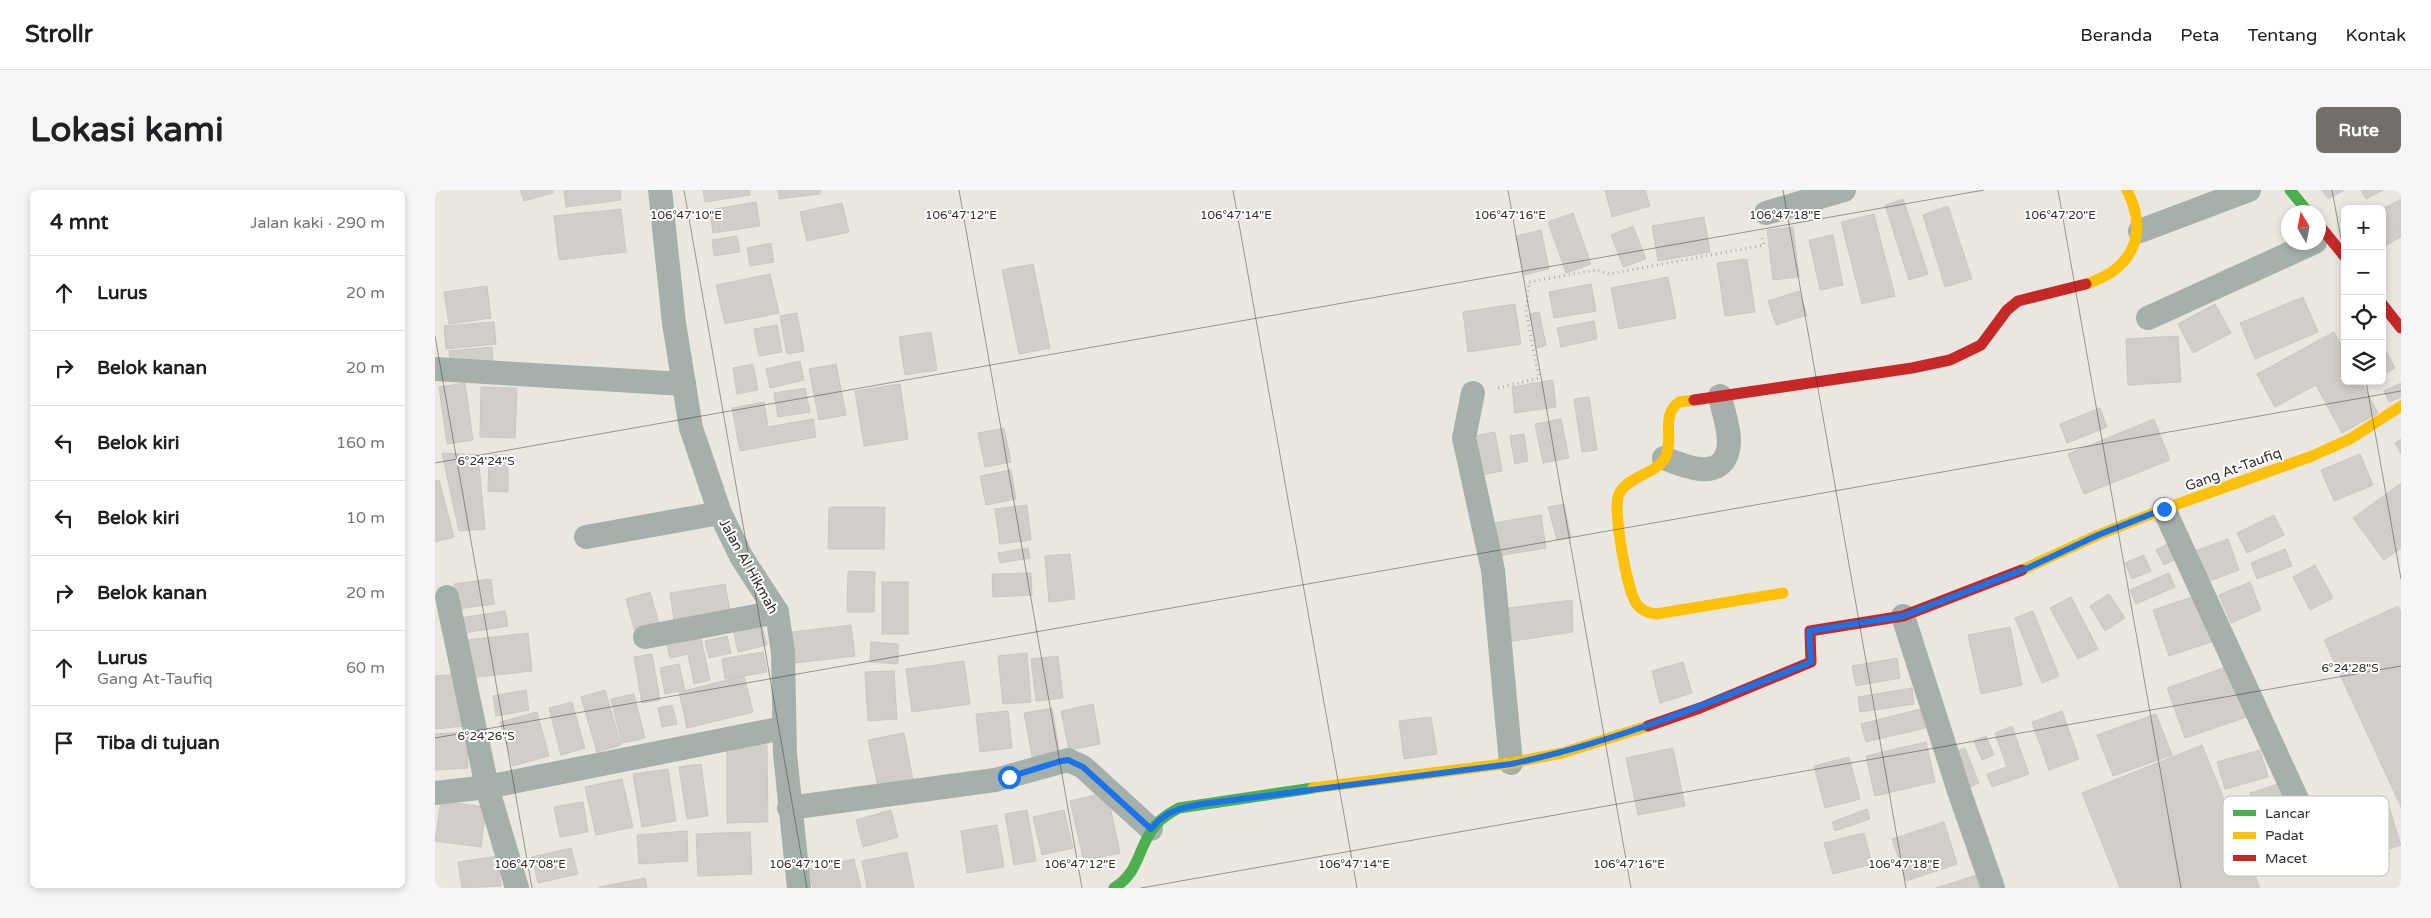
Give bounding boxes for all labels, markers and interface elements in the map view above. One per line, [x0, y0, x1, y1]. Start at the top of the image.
text: Strollr [25, 20, 93, 49]
text: Beranda [2080, 24, 2152, 46]
text: Peta [2180, 24, 2219, 46]
text: Tentang [2247, 24, 2317, 46]
text: Kontak [2345, 24, 2406, 46]
button: Rute [2316, 107, 2401, 153]
text: Lokasi kami [30, 109, 224, 151]
north arrow [2281, 205, 2326, 250]
map controls [2341, 205, 2386, 385]
button: + [2341, 205, 2386, 250]
text: 106°47'10"E [650, 208, 722, 222]
text: 106°47'12"E [925, 208, 997, 222]
text: 106°47'14"E [1200, 208, 1272, 222]
text: 106°47'16"E [1474, 208, 1546, 222]
text: 106°47'18"E [1749, 208, 1821, 222]
text: 106°47'20"E [2024, 208, 2096, 222]
text: 4 mnt [50, 210, 109, 235]
text: Jalan kaki · 290 m [250, 213, 385, 233]
button: − [2341, 250, 2386, 295]
icon: ahead [50, 279, 78, 307]
text: Lurus [97, 282, 147, 304]
text: 20 m [346, 283, 385, 303]
button: locate [2341, 295, 2386, 340]
button: layers [2341, 340, 2386, 385]
icon: right [50, 354, 78, 382]
text: Belok kanan [97, 357, 207, 379]
text: 20 m [346, 358, 385, 378]
icon: left [50, 429, 78, 457]
text: Belok kiri [97, 432, 180, 454]
text: 160 m [336, 433, 385, 453]
street label: Gang At-Taufiq [2183, 444, 2284, 495]
text: 6°24'24"S [457, 454, 515, 468]
route end [2153, 498, 2176, 521]
icon: left [50, 504, 78, 532]
text: Belok kiri [97, 507, 180, 529]
text: 10 m [346, 508, 385, 528]
street label: Jalan Al Hikmah [715, 516, 782, 617]
icon: right [50, 579, 78, 607]
text: Belok kanan [97, 582, 207, 604]
text: 20 m [346, 583, 385, 603]
text: Lurus [97, 647, 147, 669]
icon: ahead [50, 654, 78, 682]
text: 60 m [346, 658, 385, 678]
text: 6°24'28"S [2321, 661, 2379, 675]
text: Gang At-Taufiq [97, 669, 213, 689]
icon: arrive [50, 729, 78, 757]
text: 6°24'26"S [457, 729, 515, 743]
text: Tiba di tujuan [97, 732, 220, 754]
route start [998, 766, 1021, 789]
legend [2223, 796, 2389, 876]
text: Lancar [2265, 805, 2311, 822]
text: Padat [2265, 827, 2304, 844]
text: Macet [2265, 850, 2308, 867]
text: 106°47'08"E [494, 857, 566, 871]
text: 106°47'10"E [769, 857, 841, 871]
text: 106°47'12"E [1044, 857, 1116, 871]
text: 106°47'14"E [1318, 857, 1390, 871]
text: 106°47'16"E [1593, 857, 1665, 871]
text: 106°47'18"E [1868, 857, 1940, 871]

